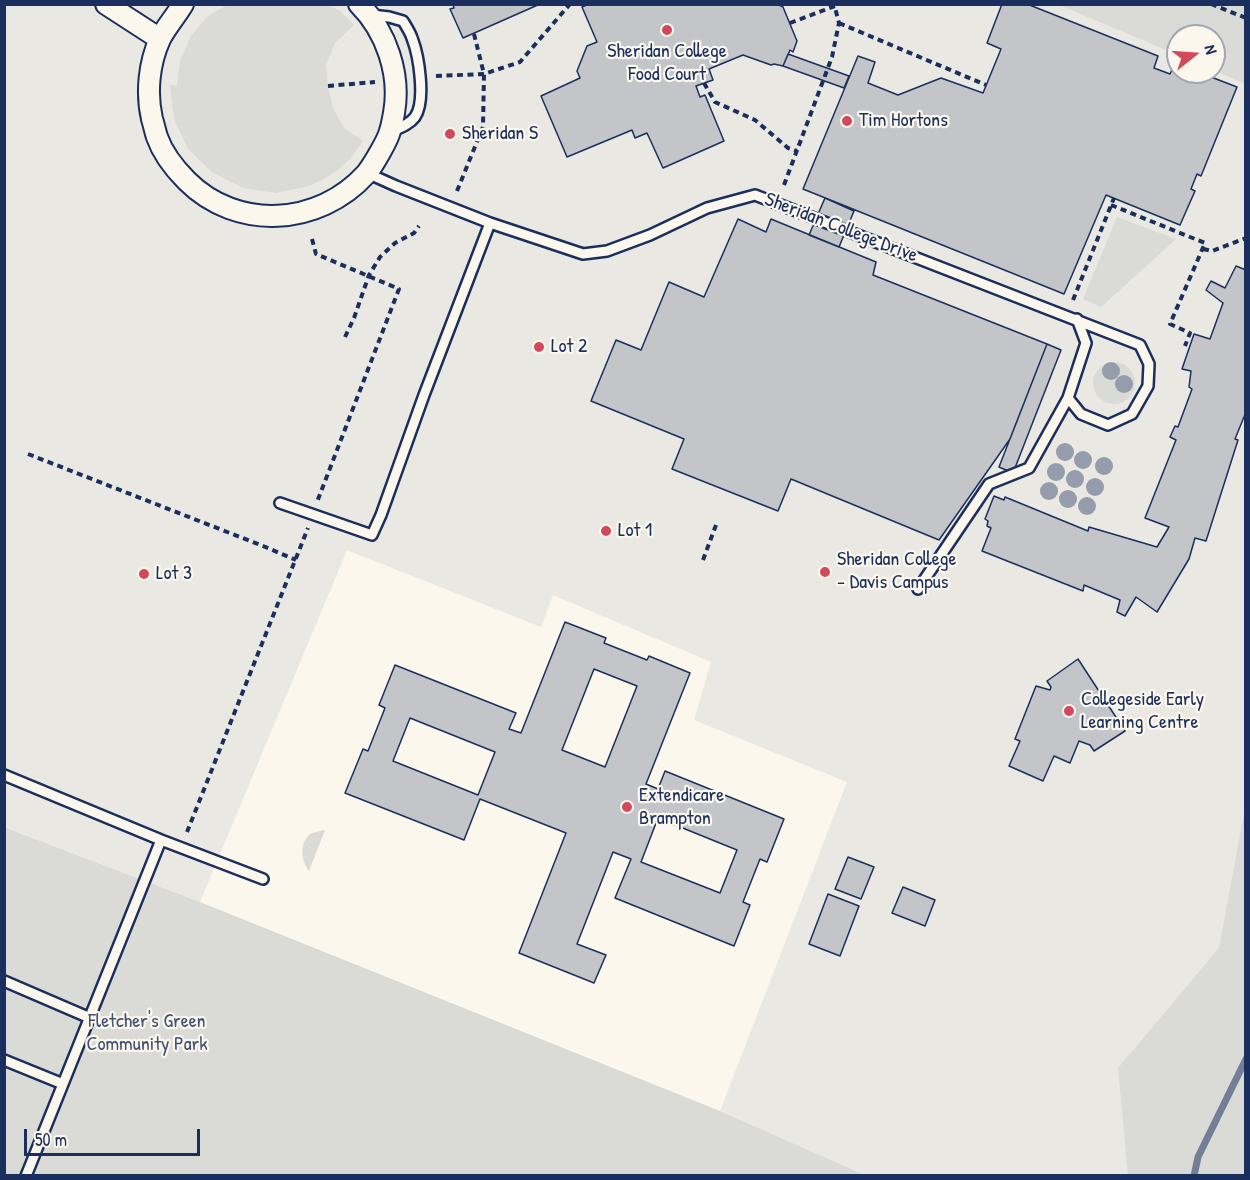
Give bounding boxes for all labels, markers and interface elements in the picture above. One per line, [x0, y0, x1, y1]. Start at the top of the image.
marker: Sheridan College Food Court [660, 23, 674, 37]
north arrow [1166, 24, 1226, 84]
place label: Sheridan College Food Court [607, 40, 727, 87]
text: N [1200, 42, 1223, 57]
place label: Tim Hortons [859, 109, 948, 133]
marker: Tim Hortons [840, 114, 854, 128]
place label: Sheridan S [462, 122, 538, 146]
marker: Sheridan S [443, 127, 457, 141]
street label: Sheridan College Drive [761, 188, 921, 268]
place label: Lot 2 [551, 335, 587, 359]
marker: Lot 2 [532, 340, 546, 354]
place label: Lot 1 [618, 519, 652, 543]
marker: Lot 1 [599, 524, 613, 538]
place label: Sheridan College - Davis Campus [837, 548, 956, 595]
place label: Lot 3 [156, 562, 192, 586]
marker: Sheridan College - Davis Campus [818, 565, 832, 579]
marker: Lot 3 [137, 567, 151, 581]
place label: Collegeside Early Learning Centre [1081, 688, 1204, 735]
marker: Collegeside Early Learning Centre [1062, 704, 1076, 718]
place label: Extendicare Brampton [639, 784, 724, 831]
marker: Extendicare Brampton [620, 800, 634, 814]
park label: Fletcher's Green Community Park [86, 1010, 208, 1057]
scale bar [27, 1117, 202, 1155]
text: 50 m [35, 1127, 67, 1152]

